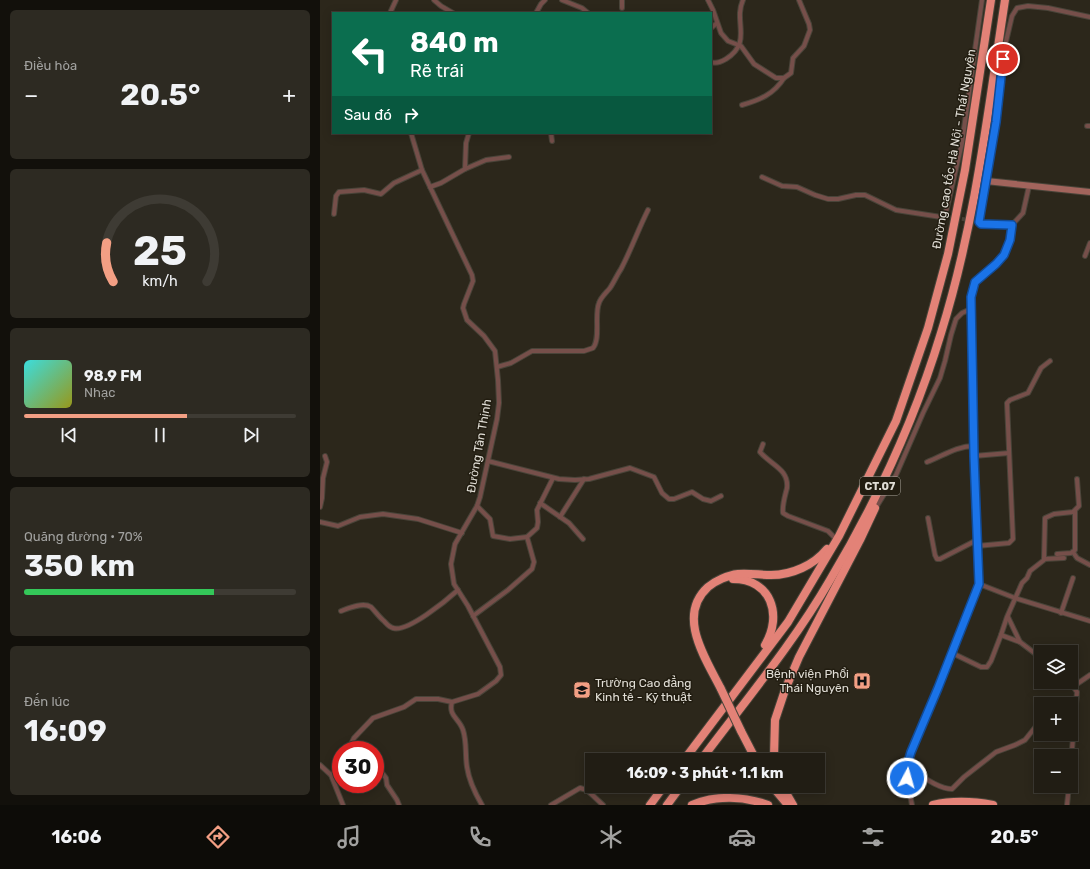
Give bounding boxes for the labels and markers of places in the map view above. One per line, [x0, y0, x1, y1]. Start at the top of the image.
pin [986, 42, 1020, 76]
place label: Bệnh viện Phổi Thái Nguyên [766, 667, 849, 695]
hospital icon: Bệnh viện Phổi Thái Nguyên [852, 671, 872, 691]
place label: Trường Cao đẳng Kinh tế - Kỹ thuật [595, 675, 692, 704]
school or university icon: Trường Cao đẳng Kinh tế - Kỹ thuật [572, 680, 592, 700]

